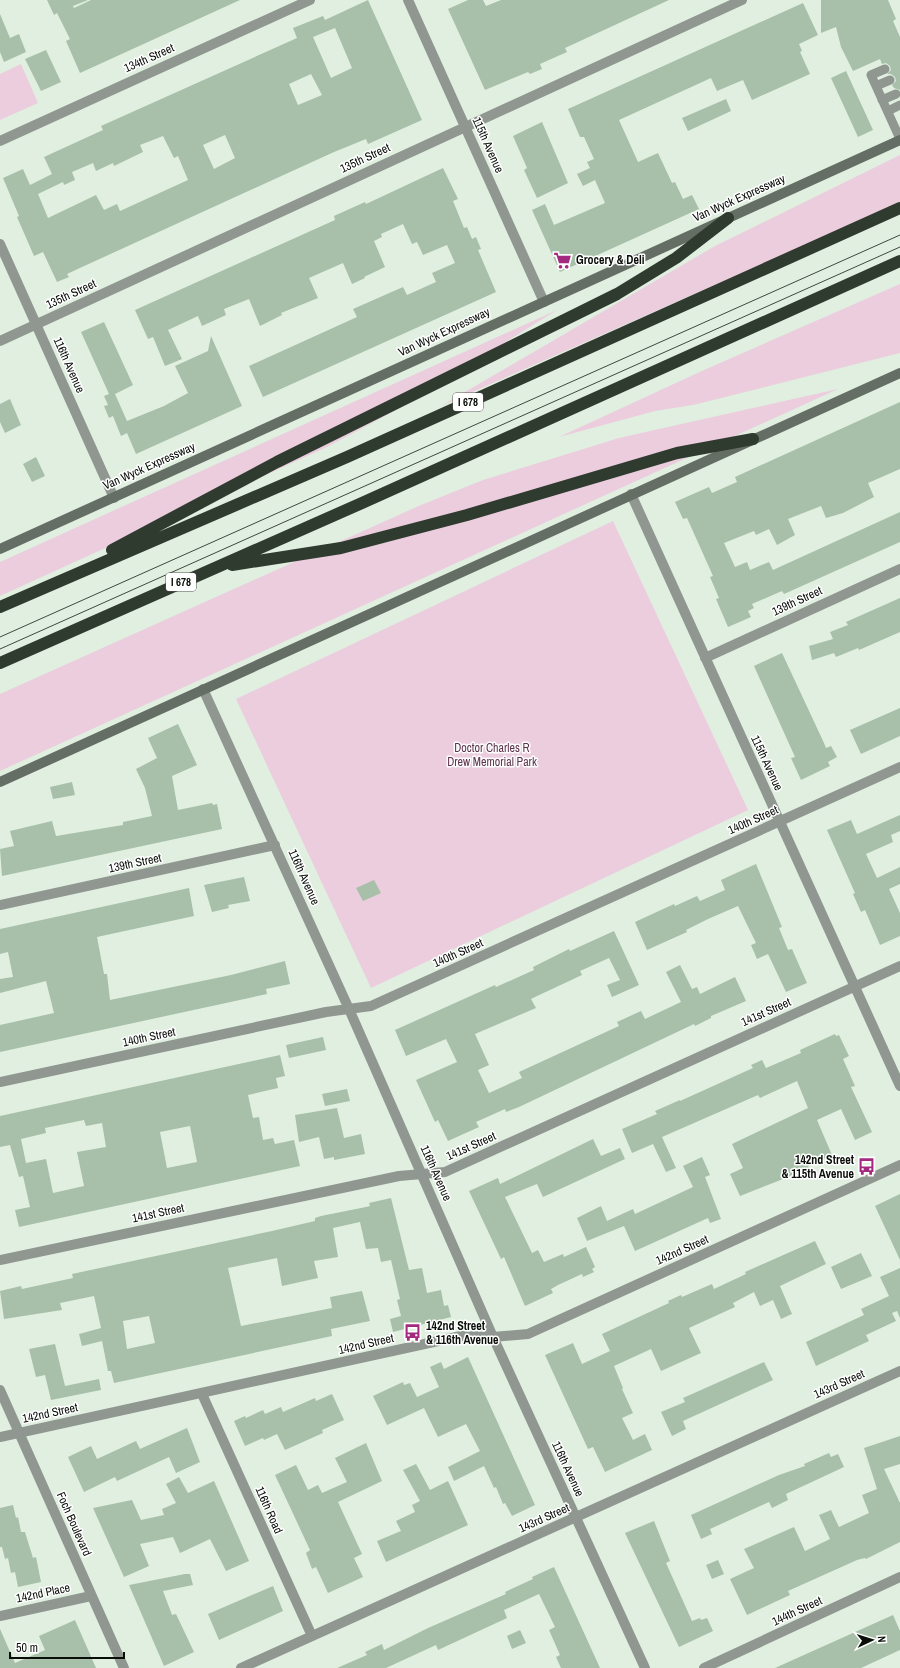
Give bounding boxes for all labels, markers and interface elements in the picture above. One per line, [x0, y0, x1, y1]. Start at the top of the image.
street label: 134th Street [121, 40, 177, 76]
street label: 115th Avenue [469, 115, 507, 175]
street label: 135th Street [337, 139, 393, 177]
street label: Van Wyck Expressway [690, 170, 788, 225]
supermarket icon: Grocery & Deli [553, 250, 573, 270]
place label: Grocery & Deli [576, 252, 645, 268]
street label: 135th Street [43, 275, 99, 313]
street label: Van Wyck Expressway [396, 304, 492, 360]
street label: 116th Avenue [50, 335, 88, 395]
road number: I 678 [453, 393, 483, 411]
street label: Van Wyck Expressway [100, 438, 198, 493]
road number: I 678 [166, 573, 196, 591]
street label: 139th Street [769, 582, 825, 620]
street label: 115th Avenue [747, 733, 787, 793]
park label: Doctor Charles R Drew Memorial Park [447, 740, 537, 770]
street label: 140th Street [725, 802, 781, 838]
street label: 116th Avenue [285, 847, 323, 907]
street label: 139th Street [107, 850, 163, 876]
street label: 140th Street [430, 935, 486, 971]
street label: 141st Street [739, 994, 794, 1030]
street label: 140th Street [121, 1024, 177, 1050]
street label: 141st Street [444, 1128, 499, 1164]
street label: 116th Avenue [417, 1143, 455, 1203]
place label: 142nd Street & 115th Avenue [781, 1152, 855, 1182]
bus stop icon: 142nd Street & 115th Avenue [857, 1157, 877, 1177]
street label: 141st Street [130, 1200, 186, 1226]
street label: 142nd Street [653, 1231, 711, 1269]
place label: 142nd Street & 116th Avenue [426, 1318, 499, 1348]
bus stop icon: 142nd Street & 116th Avenue [403, 1323, 423, 1343]
street label: 142nd Street [337, 1330, 396, 1358]
street label: 143rd Street [811, 1366, 867, 1402]
street label: 142nd Street [21, 1399, 79, 1427]
street label: 116th Avenue [548, 1439, 588, 1499]
street label: 116th Road [251, 1484, 287, 1536]
street label: Foch Boulevard [53, 1489, 95, 1559]
street label: 143rd Street [516, 1500, 572, 1536]
street label: 142nd Place [15, 1579, 71, 1607]
street label: 144th Street [769, 1592, 825, 1630]
north arrow [852, 1620, 892, 1660]
scale bar [10, 1634, 124, 1660]
text: N [875, 1636, 889, 1643]
text: 50 m [16, 1640, 38, 1656]

